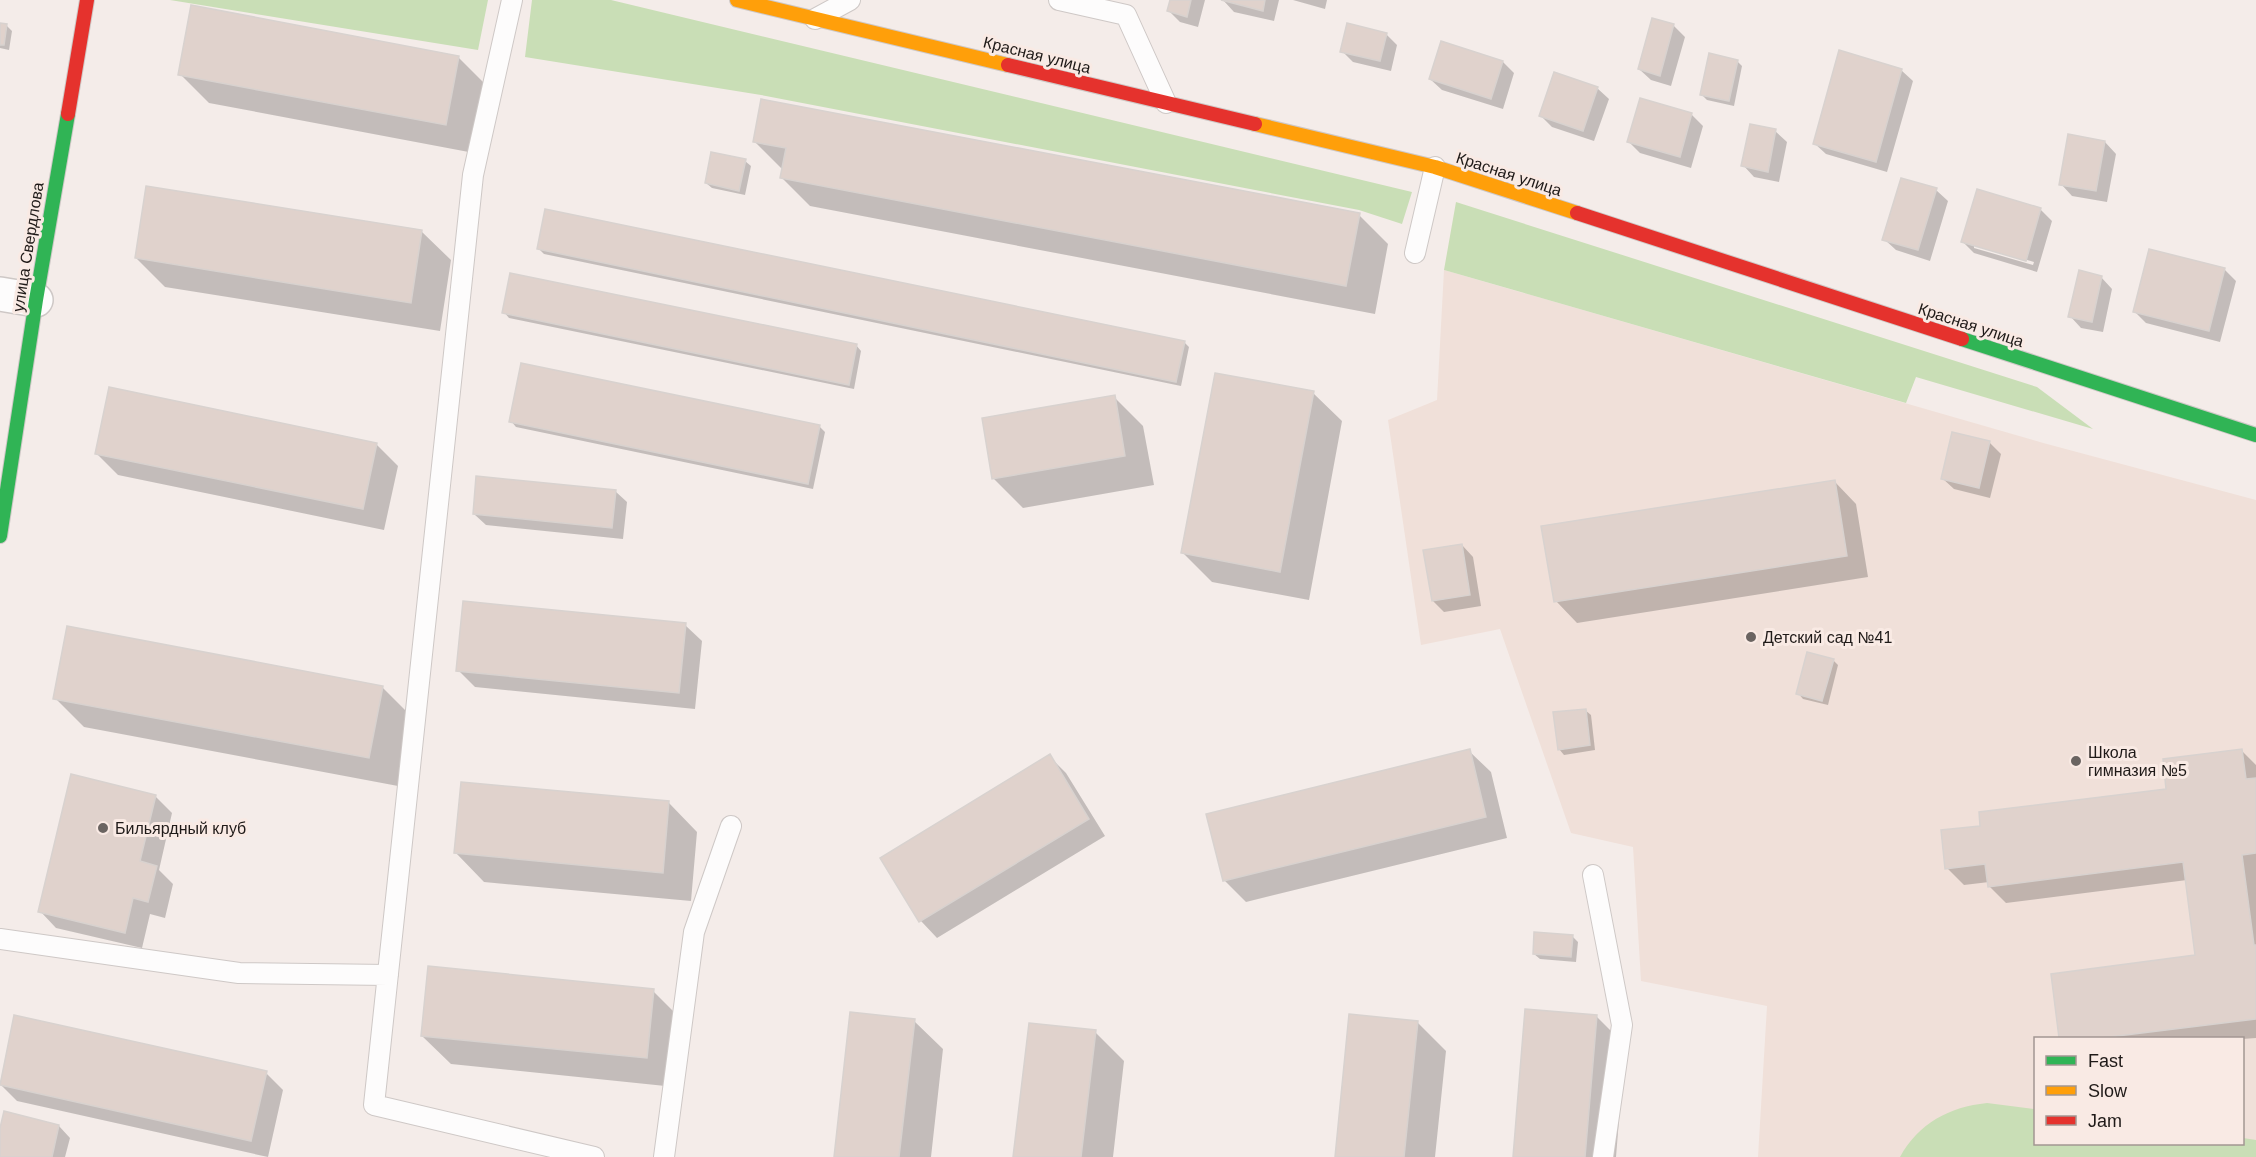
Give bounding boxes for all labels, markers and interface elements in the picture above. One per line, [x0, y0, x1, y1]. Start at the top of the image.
street label: Красная улица [982, 33, 1092, 77]
street label: Красная улица [1454, 149, 1564, 199]
street label: улица Свердлова [9, 181, 47, 313]
street label: Красная улица [1916, 300, 2026, 350]
place label: Детский сад №41 [1763, 629, 1892, 646]
marker: Детский сад №41 [1744, 630, 1758, 644]
place label: Школа гимназия №5 [2088, 744, 2187, 779]
marker: Школа гимназия №5 [2069, 754, 2083, 768]
place label: Бильярдный клуб [115, 820, 246, 837]
marker: Бильярдный клуб [96, 821, 110, 835]
legend [2034, 1037, 2244, 1145]
text: Fast [2088, 1051, 2123, 1071]
text: Slow [2088, 1081, 2128, 1101]
text: Jam [2088, 1111, 2122, 1131]

